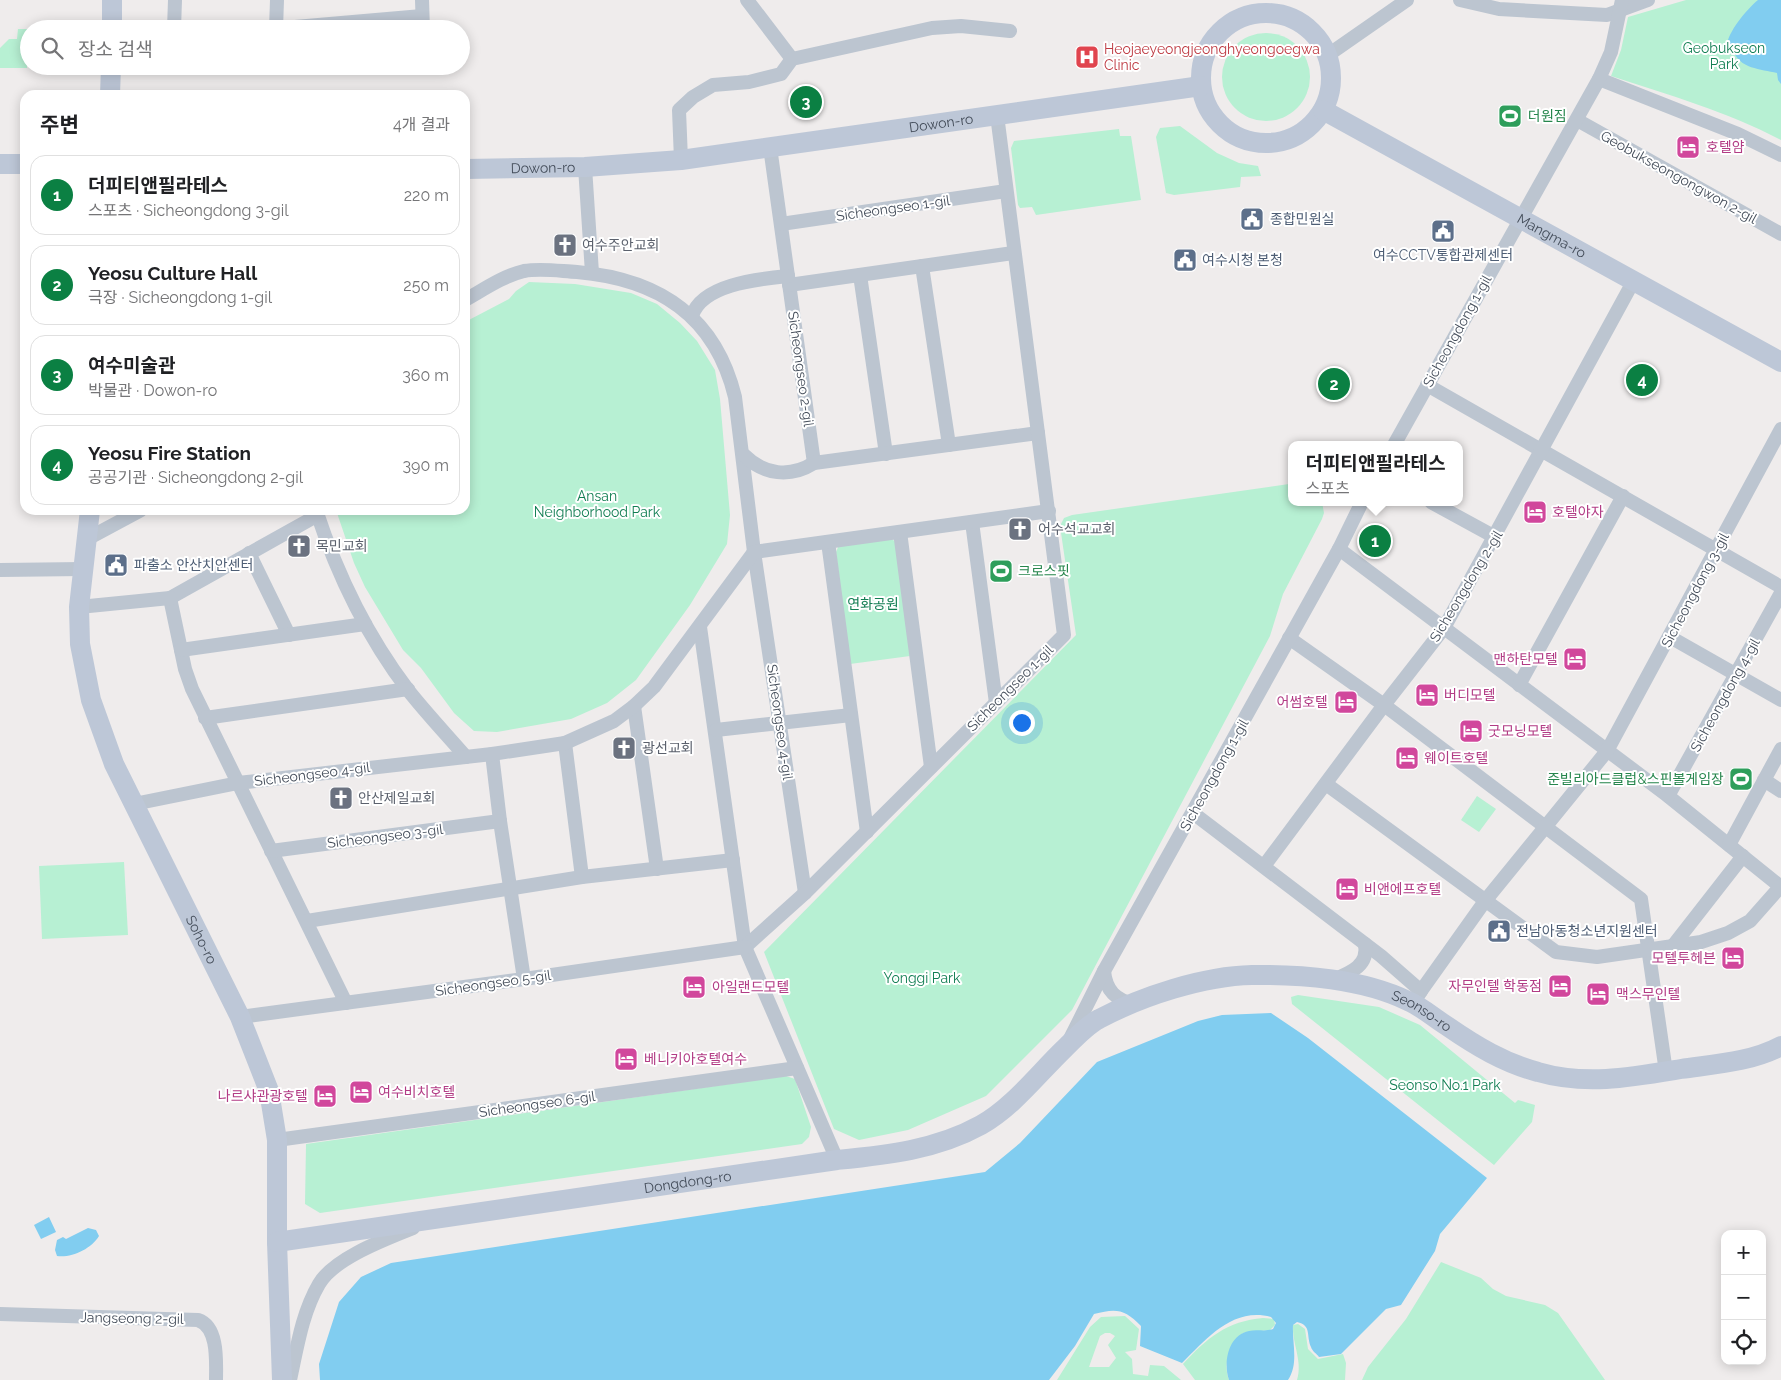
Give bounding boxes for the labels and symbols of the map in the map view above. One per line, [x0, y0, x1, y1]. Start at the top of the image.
park label: Geobukseon Park [1683, 40, 1765, 72]
place label: Heojaeyeongjeonghyeongoegwa Clinic [1104, 41, 1320, 73]
hospital icon: Heojaeyeongjeonghyeongoegwa Clinic [1074, 44, 1100, 70]
pin: 3 [790, 83, 822, 121]
sports icon: 더원짐 [1497, 103, 1523, 129]
place label: 더원짐 [1528, 108, 1567, 124]
street label: Dowon-ro [908, 111, 974, 135]
street label: Geobukseongongwon 2-gil [1598, 127, 1760, 227]
hotel icon: 호텔얌 [1675, 134, 1701, 160]
place label: 호텔얌 [1706, 139, 1745, 155]
street label: Dowon-ro [511, 159, 575, 176]
street label: Sicheongseo 1-gil [835, 192, 951, 224]
public building icon: 종합민원실 [1239, 206, 1265, 232]
street label: Mangma-ro [1514, 210, 1589, 261]
place label: 종합민원실 [1270, 211, 1334, 227]
public building icon: 여수CCTV통합관제센터 [1430, 218, 1456, 244]
church icon: 여수주안교회 [552, 232, 578, 258]
place label: 여수주안교회 [582, 237, 659, 253]
public building icon: 여수시청 본청 [1172, 247, 1198, 273]
place label: 여수CCTV통합관제센터 [1373, 247, 1513, 263]
place label: 여수시청 본청 [1202, 252, 1283, 268]
street label: Sicheongdong 1-gil [1420, 272, 1494, 390]
street label: Sicheongseo 2-gil [785, 310, 817, 428]
pin: 4 [1626, 361, 1658, 399]
pin: 2 [1318, 365, 1350, 403]
park label: Ansan Neighborhood Park [534, 488, 661, 520]
hotel icon: 호텔야자 [1522, 499, 1548, 525]
place label: 호텔야자 [1552, 504, 1604, 520]
church icon: 어수석교교회 [1007, 516, 1033, 542]
place label: 어수석교교회 [1038, 521, 1115, 537]
pin: 1 [1359, 522, 1391, 560]
street label: Sicheongdong 2-gil [1426, 527, 1506, 645]
street label: Sicheongdong 3-gil [1658, 530, 1732, 650]
church icon: 목민교회 [286, 533, 312, 559]
place label: 목민교회 [316, 538, 368, 554]
public building icon: 파출소 안산치안센터 [103, 552, 129, 578]
place label: 파출소 안산치안센터 [134, 557, 254, 573]
sports icon: 크로스핏 [988, 558, 1014, 584]
place label: 크로스핏 [1018, 563, 1070, 579]
park label: 연화공원 [847, 596, 899, 612]
street label: Sicheongdong 4-gil [1687, 635, 1763, 755]
street label: Sicheongseo 1-gil [964, 642, 1056, 734]
hotel icon: 맨하탄모텔 [1562, 646, 1588, 672]
place label: 맨하탄모텔 [1494, 651, 1558, 667]
street label: Sicheongseo 4-gil [764, 663, 796, 781]
hotel icon: 버디모텔 [1414, 682, 1440, 708]
place label: 버디모텔 [1444, 687, 1496, 703]
hotel icon: 어썸호텔 [1333, 689, 1359, 715]
place label: 어썸호텔 [1276, 694, 1328, 710]
your location [1009, 710, 1035, 736]
street label: Sicheongdong 1-gil [1177, 716, 1251, 834]
hotel icon: 굿모닝모텔 [1458, 718, 1484, 744]
place label: 굿모닝모텔 [1488, 723, 1552, 739]
church icon: 광선교회 [611, 735, 637, 761]
place label: 광선교회 [642, 740, 694, 756]
hotel icon: 웨이트호텔 [1394, 745, 1420, 771]
place label: 웨이트호텔 [1424, 750, 1488, 766]
street label: Sicheongseo 4-gil [253, 759, 371, 789]
sports icon: 준빌리아드클럽&스핀볼게임장 [1728, 766, 1754, 792]
place label: 준빌리아드클럽&스핀볼게임장 [1547, 771, 1724, 787]
church icon: 안산제일교회 [328, 785, 354, 811]
place label: 안산제일교회 [358, 790, 435, 806]
street label: Sicheongseo 3-gil [326, 821, 444, 851]
hotel icon: 비앤에프호텔 [1334, 876, 1360, 902]
place label: 비앤에프호텔 [1364, 881, 1441, 897]
street label: Soho-ro [183, 913, 220, 967]
public building icon: 전남아동청소년지원센터 [1486, 918, 1512, 944]
place label: 전남아동청소년지원센터 [1516, 923, 1658, 939]
hotel icon: 모텔투헤븐 [1720, 945, 1746, 971]
place label: 모텔투헤븐 [1652, 950, 1716, 966]
street label: Sicheongseo 5-gil [434, 967, 552, 999]
park label: Yonggi Park [884, 970, 961, 986]
hotel icon: 자무인텔 학동점 [1547, 973, 1573, 999]
hotel icon: 아일랜드모텔 [681, 974, 707, 1000]
place label: 자무인텔 학동점 [1448, 978, 1542, 994]
place label: 아일랜드모텔 [712, 979, 789, 995]
hotel icon: 맥스무인텔 [1585, 981, 1611, 1007]
place label: 맥스무인텔 [1616, 986, 1680, 1002]
street label: Seonso-ro [1389, 987, 1455, 1035]
hotel icon: 베니키아호텔여수 [613, 1046, 639, 1072]
place label: 베니키아호텔여수 [644, 1051, 747, 1067]
park label: Seonso No.1 Park [1389, 1077, 1501, 1093]
hotel icon: 여수비치호텔 [348, 1079, 374, 1105]
hotel icon: 나르샤관광호텔 [312, 1083, 338, 1109]
place label: 여수비치호텔 [378, 1084, 455, 1100]
place label: 나르샤관광호텔 [218, 1088, 308, 1104]
street label: Sicheongseo 6-gil [478, 1088, 596, 1120]
street label: Dongdong-ro [643, 1168, 732, 1196]
street label: Jangseong 2-gil [80, 1309, 184, 1327]

